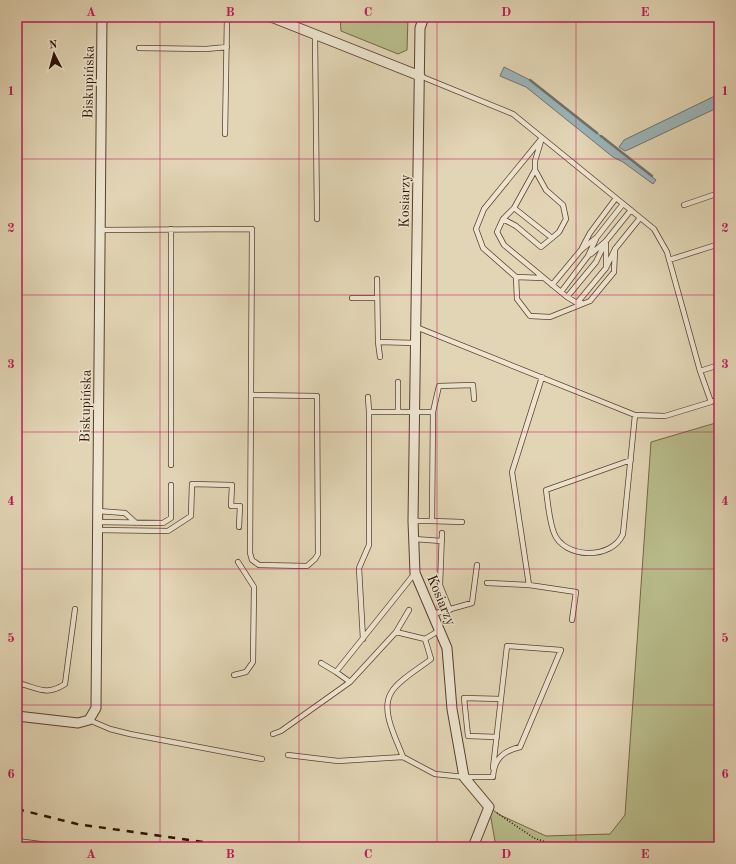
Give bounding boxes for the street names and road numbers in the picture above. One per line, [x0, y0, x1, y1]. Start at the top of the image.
street label: Biskupińska [81, 45, 97, 119]
street label: Kosiarzy [398, 174, 412, 228]
street label: Biskupińska [78, 369, 94, 443]
street label: Kosiarzy [424, 573, 458, 628]

